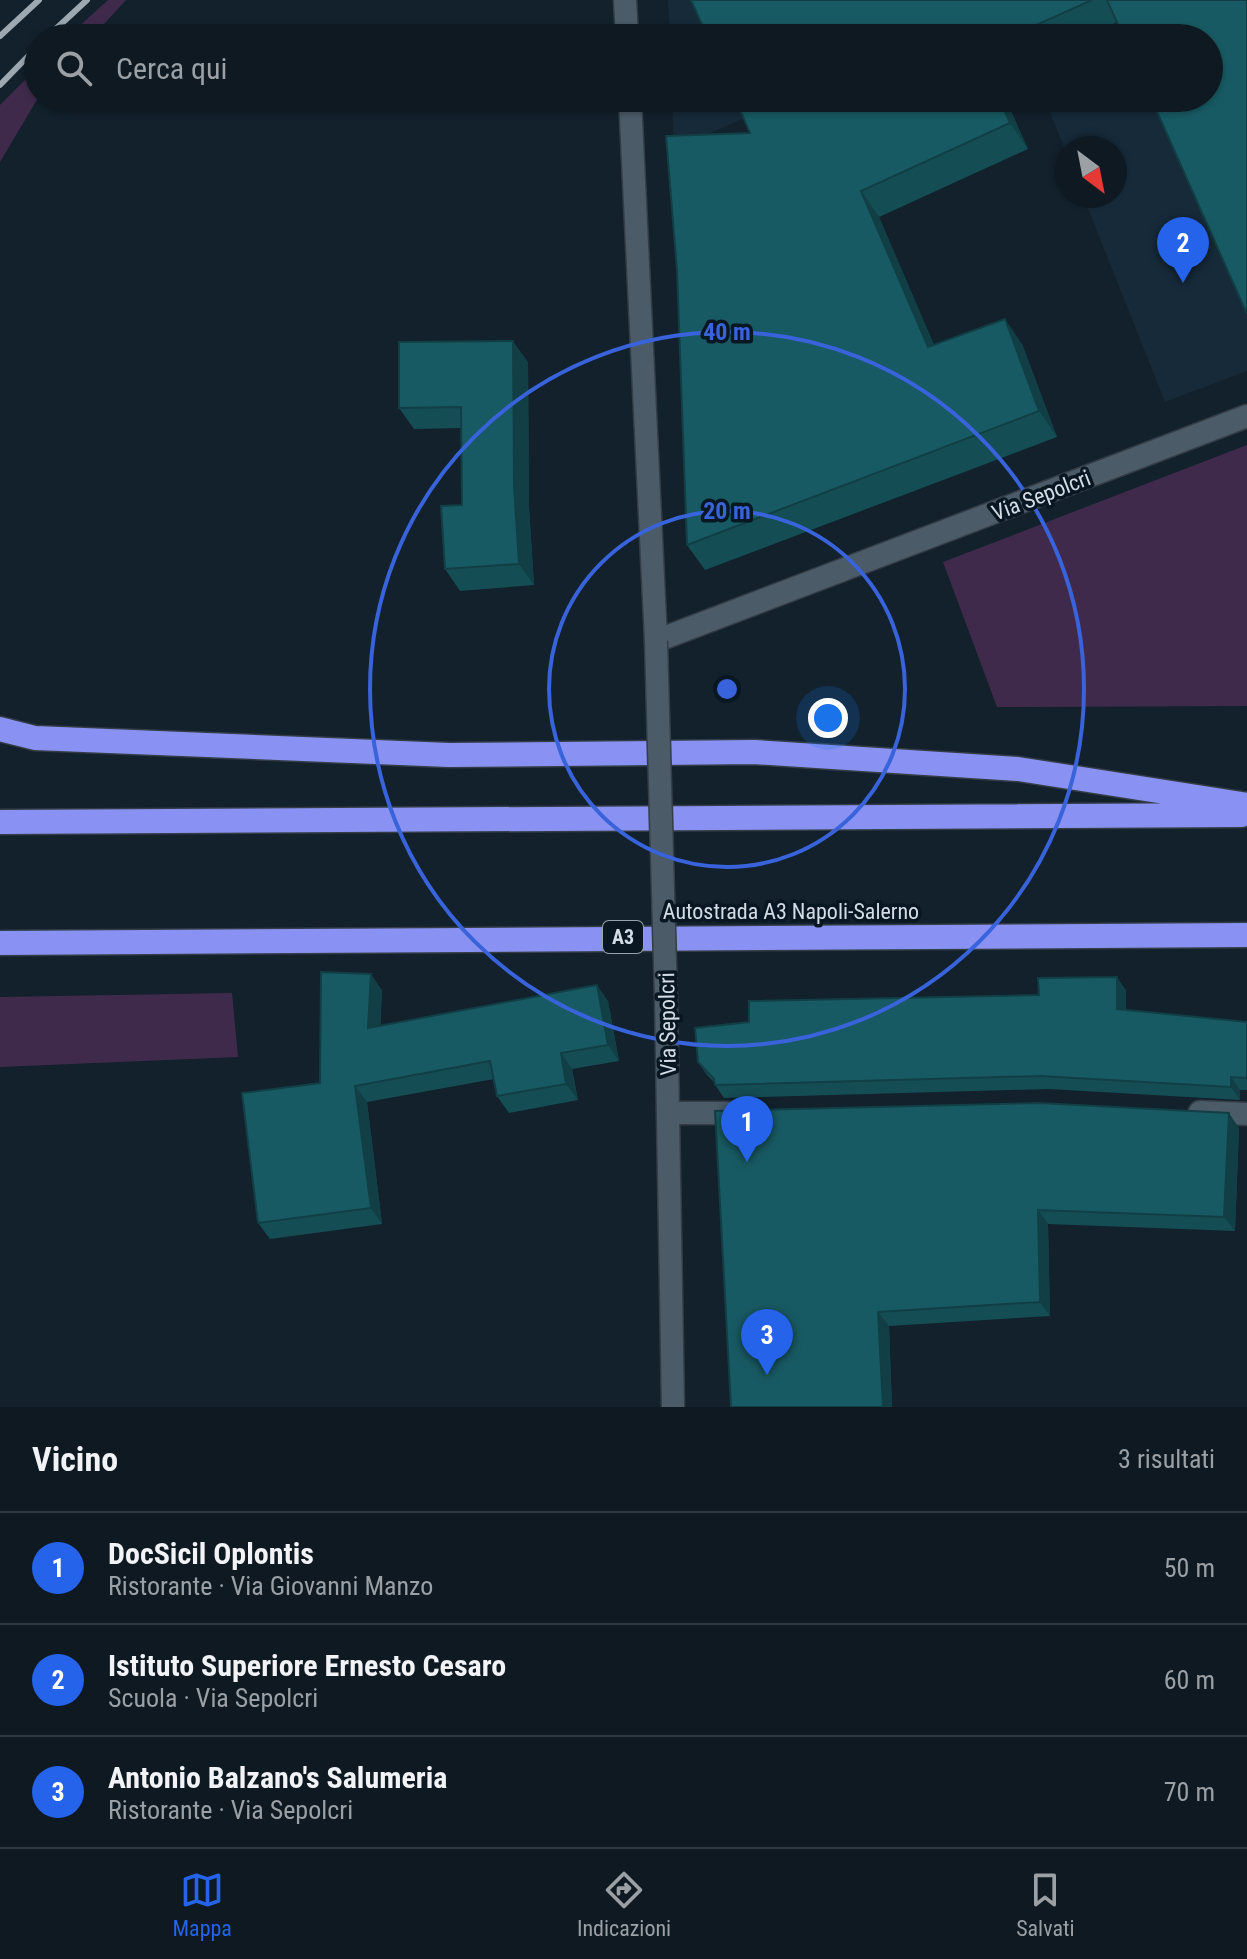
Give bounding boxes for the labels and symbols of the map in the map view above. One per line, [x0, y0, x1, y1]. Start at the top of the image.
north arrow [1055, 136, 1127, 208]
pin: 2 [1157, 217, 1209, 283]
text: 40 m [703, 318, 751, 346]
street label: Via Sepolcri [988, 465, 1094, 526]
text: 20 m [703, 497, 751, 525]
centre of rings [713, 675, 741, 703]
your location [808, 698, 848, 738]
street label: Autostrada A3 Napoli-Salerno [663, 899, 919, 924]
road number: A3 [603, 921, 643, 953]
street label: Via Sepolcri [654, 972, 681, 1076]
pin: 1 [721, 1096, 773, 1162]
pin: 3 [741, 1309, 793, 1375]

